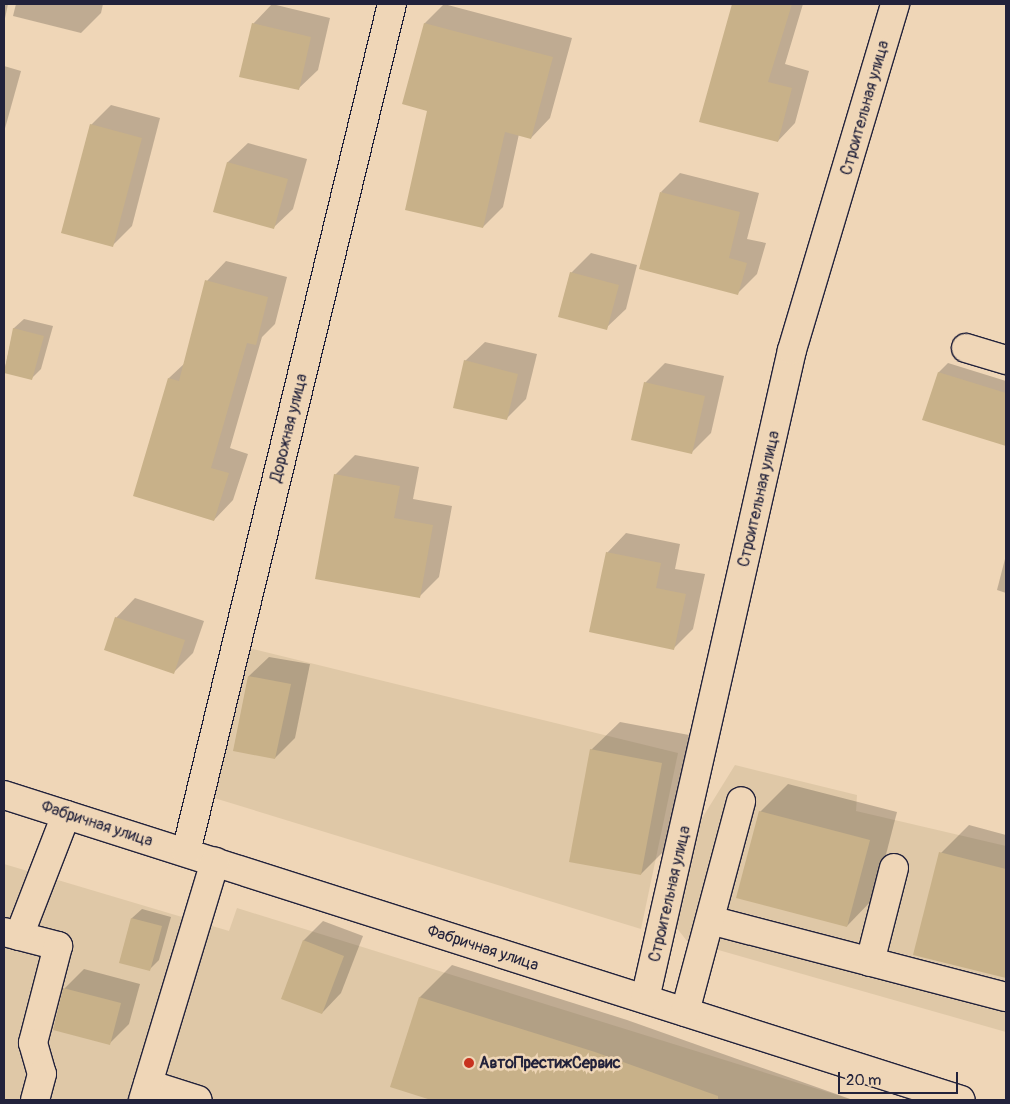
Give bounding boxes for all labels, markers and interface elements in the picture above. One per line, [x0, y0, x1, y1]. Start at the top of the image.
street label: Строительная улица [837, 39, 893, 177]
street label: Дорожная улица [266, 372, 312, 484]
street label: Строительная улица [734, 429, 784, 569]
street label: Фабричная улица [39, 797, 155, 851]
street label: Строительная улица [645, 824, 695, 964]
street label: Фабричная улица [425, 921, 541, 975]
place label: АвтоПрестижСервис [479, 1053, 621, 1073]
marker: АвтоПрестижСервис [463, 1057, 475, 1069]
scale bar [840, 1062, 960, 1094]
text: 20 m [846, 1071, 881, 1090]

